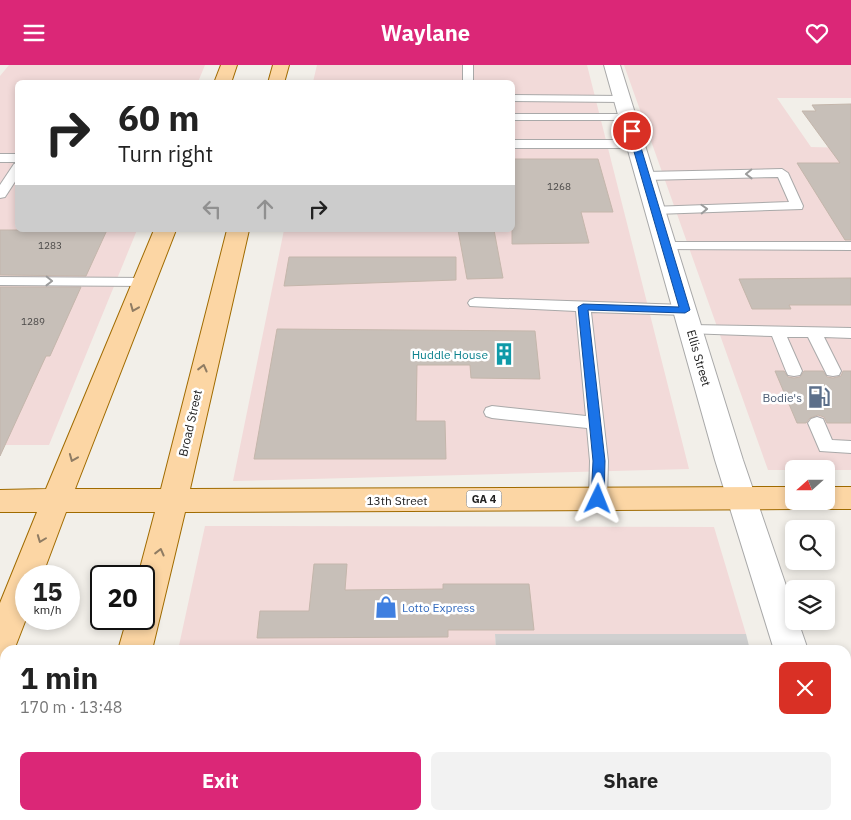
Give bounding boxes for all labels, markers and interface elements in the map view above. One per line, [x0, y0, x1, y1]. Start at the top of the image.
text: Waylane [381, 18, 470, 47]
icon: menu [20, 19, 48, 47]
icon: heart [803, 19, 831, 47]
text: 60 m [118, 95, 200, 141]
icon: right [35, 100, 100, 165]
pin [611, 110, 653, 152]
icon: arrive [618, 117, 646, 145]
text: Turn right [118, 139, 213, 168]
one-way arrow [745, 169, 752, 179]
house number: 1268 [547, 180, 571, 193]
icon: left [198, 195, 226, 223]
icon: ahead [251, 195, 279, 223]
icon: right [304, 195, 332, 223]
one-way arrow [700, 204, 708, 214]
house number: 1283 [38, 239, 62, 252]
one-way arrow [45, 276, 53, 286]
one-way arrow [130, 303, 141, 312]
house number: 1289 [21, 315, 45, 328]
street label: Ellis Street [684, 328, 714, 388]
building icon: Huddle House [491, 341, 517, 367]
place label: Huddle House [412, 347, 488, 362]
one-way arrow [197, 363, 208, 372]
fuel station icon: Bodie's [806, 384, 832, 410]
street label: Broad Street [175, 388, 205, 458]
place label: Bodie's [762, 390, 802, 405]
one-way arrow [69, 453, 79, 462]
north arrow [785, 460, 835, 510]
map controls [785, 460, 835, 630]
position arrow [571, 472, 623, 524]
road number: GA 4 [466, 491, 502, 507]
street label: 13th Street [366, 493, 428, 508]
button: search [785, 520, 835, 570]
one-way arrow [37, 534, 47, 542]
one-way arrow [154, 547, 165, 556]
speed limit sign: 20 [90, 565, 155, 630]
text: 15 [32, 575, 63, 608]
button: layers [785, 580, 835, 630]
shop icon: Lotto Express [373, 594, 399, 620]
place label: Lotto Express [402, 600, 475, 615]
text: km/h [33, 602, 62, 617]
text: 1 min [20, 658, 98, 697]
button: close [779, 662, 831, 714]
text: 170 m · 13:48 [20, 697, 122, 717]
button: Exit [20, 752, 421, 810]
button: Share [431, 752, 831, 810]

